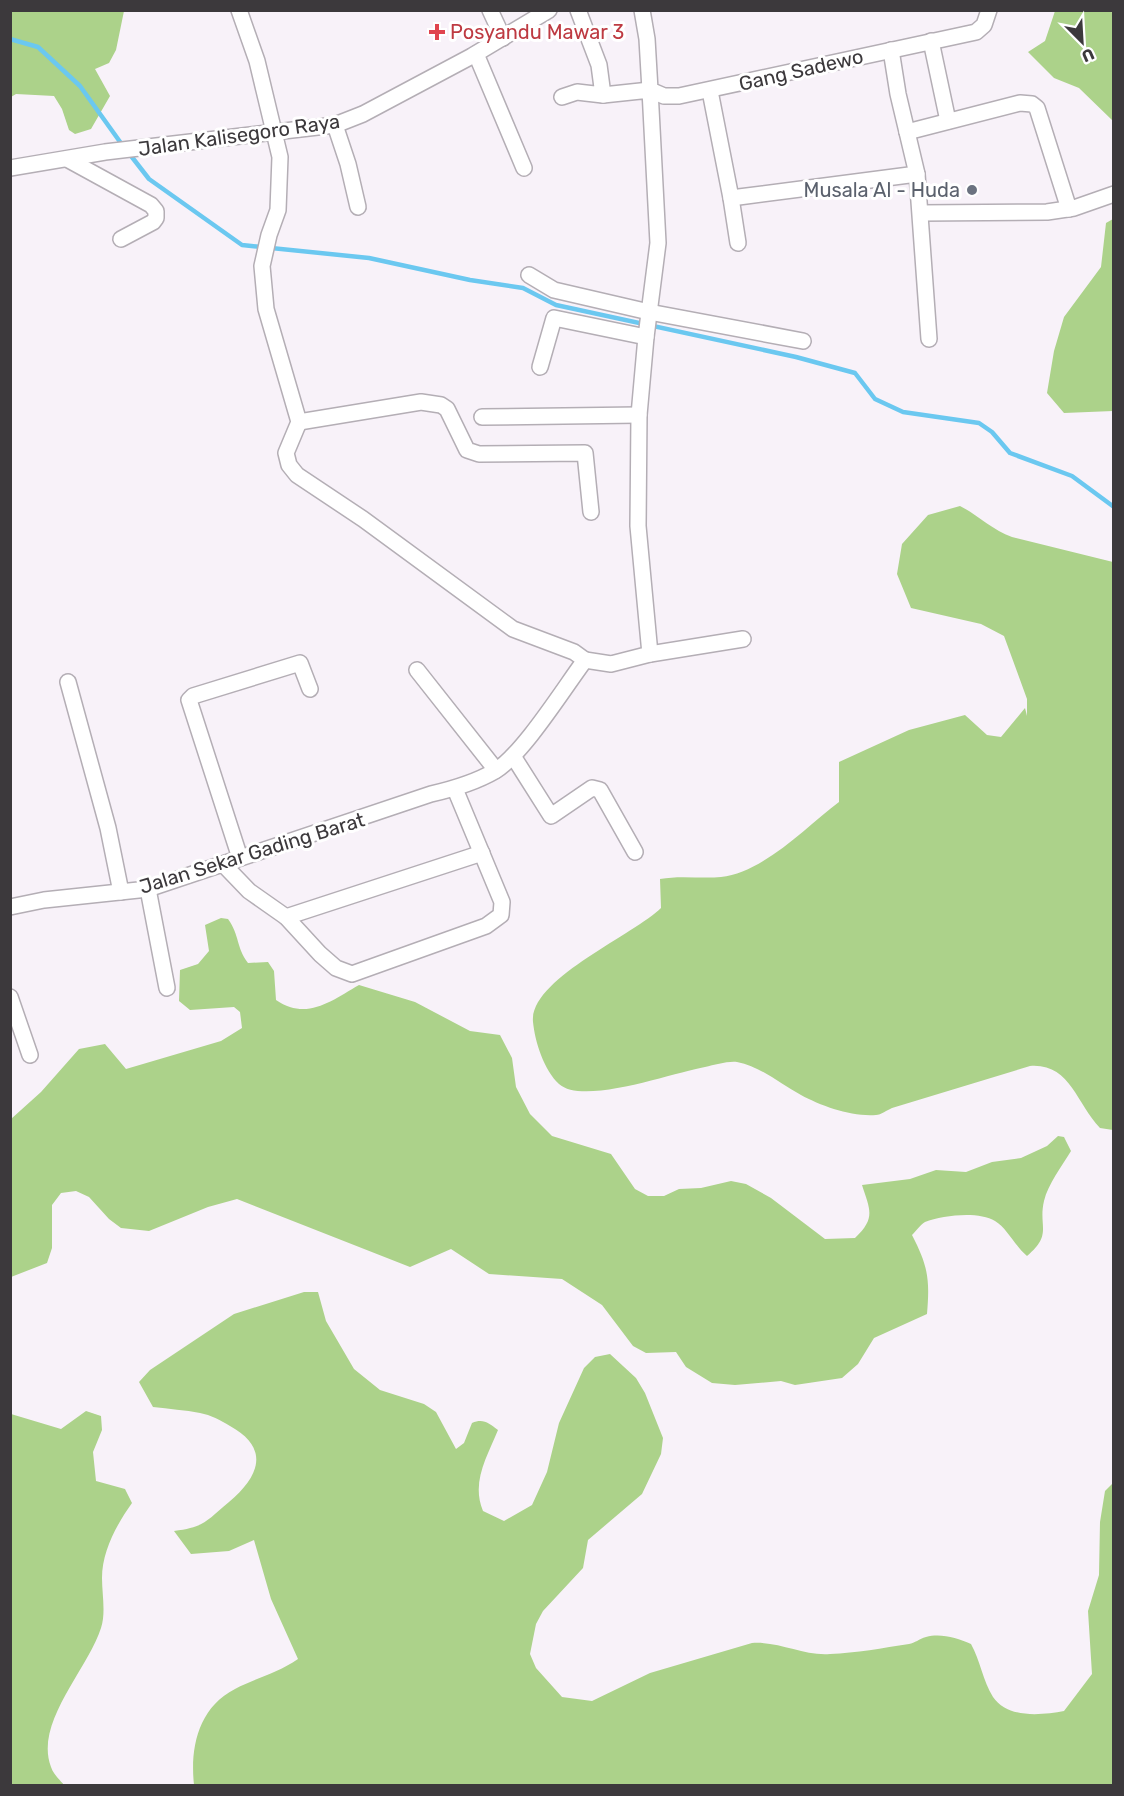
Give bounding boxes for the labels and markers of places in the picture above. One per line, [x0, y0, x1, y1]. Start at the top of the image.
place label: Posyandu Mawar 3 [450, 20, 624, 44]
marker: Posyandu Mawar 3 [428, 23, 446, 41]
place label: Musala Al - Huda [804, 178, 960, 202]
marker: Musala Al - Huda [965, 183, 979, 197]

